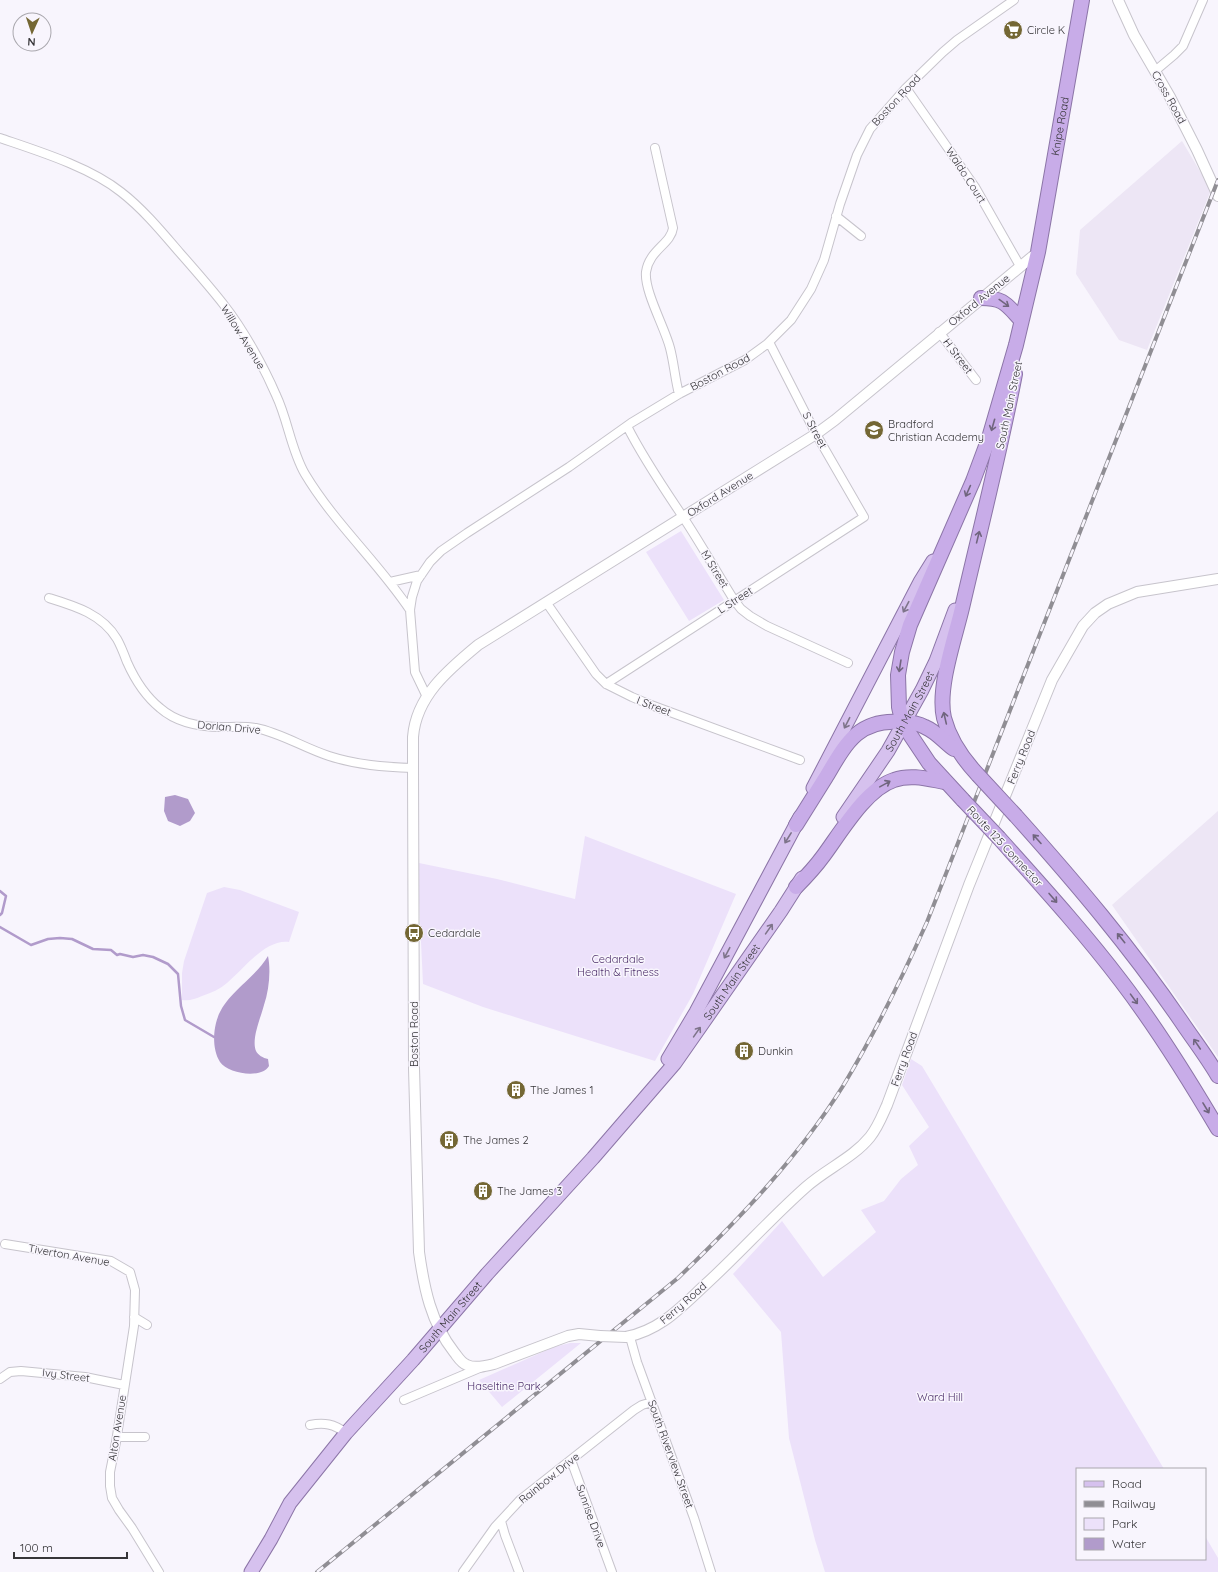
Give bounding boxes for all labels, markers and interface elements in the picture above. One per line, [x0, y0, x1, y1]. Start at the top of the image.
north arrow [12, 12, 52, 52]
supermarket icon: Circle K [1002, 19, 1024, 41]
place label: Circle K [1027, 23, 1065, 37]
text: N [27, 35, 36, 49]
street label: Cross Road [1149, 68, 1189, 126]
street label: Boston Road [868, 71, 924, 129]
street label: Knipe Road [1048, 96, 1072, 157]
street label: Waldo Court [943, 144, 989, 206]
street label: Oxford Avenue [945, 271, 1013, 329]
one-way arrow [998, 299, 1009, 307]
street label: Willow Avenue [218, 302, 268, 372]
street label: H Street [940, 335, 976, 377]
street label: Boston Road [688, 350, 752, 394]
street label: South Main Street [993, 359, 1025, 450]
street label: S Street [800, 409, 831, 451]
place label: Bradford Christian Academy [888, 417, 984, 444]
one-way arrow [988, 418, 996, 431]
school or university icon: Bradford Christian Academy [863, 419, 885, 441]
street label: Oxford Avenue [684, 468, 756, 520]
one-way arrow [964, 485, 971, 497]
one-way arrow [975, 531, 982, 544]
street label: M Street [698, 547, 732, 591]
street label: L Street [715, 583, 755, 616]
one-way arrow [902, 601, 910, 613]
one-way arrow [895, 659, 903, 672]
street label: South Main Street [882, 669, 937, 754]
street label: I Street [635, 693, 673, 719]
one-way arrow [941, 712, 949, 725]
street label: Dorian Drive [197, 717, 261, 737]
one-way arrow [843, 717, 850, 729]
street label: Ferry Road [1004, 728, 1038, 786]
one-way arrow [879, 780, 891, 788]
street label: Route 125 Connector [964, 803, 1047, 890]
one-way arrow [783, 833, 792, 844]
one-way arrow [1032, 834, 1042, 844]
one-way arrow [1048, 893, 1057, 904]
bus stop icon: Cedardale [403, 922, 425, 944]
one-way arrow [765, 923, 773, 934]
place label: Cedardale [428, 926, 481, 940]
one-way arrow [1117, 933, 1125, 944]
street label: South Main Street [700, 941, 763, 1023]
one-way arrow [722, 947, 730, 959]
park label: Cedardale Health & Fitness [577, 952, 659, 979]
one-way arrow [1130, 994, 1139, 1005]
street label: Boston Road [407, 1001, 421, 1067]
one-way arrow [693, 1027, 701, 1038]
street label: Ferry Road [888, 1030, 920, 1088]
one-way arrow [1193, 1039, 1201, 1050]
building icon: Dunkin [733, 1040, 755, 1062]
place label: Dunkin [758, 1044, 793, 1058]
building icon: The James 1 [505, 1079, 527, 1101]
place label: The James 1 [530, 1083, 594, 1097]
one-way arrow [1202, 1102, 1210, 1114]
building icon: The James 2 [438, 1129, 460, 1151]
place label: The James 2 [463, 1133, 529, 1147]
building icon: The James 3 [472, 1180, 494, 1202]
place label: The James 3 [497, 1184, 562, 1198]
street label: Tiverton Avenue [27, 1241, 111, 1269]
street label: South Main Street [416, 1278, 485, 1355]
street label: Ferry Road [657, 1279, 709, 1327]
street label: Ivy Street [41, 1365, 91, 1385]
park label: Haseltine Park [467, 1379, 541, 1393]
park label: Ward Hill [917, 1390, 963, 1404]
street label: Alton Avenue [105, 1394, 129, 1462]
street label: South Riverview Street [645, 1398, 697, 1510]
street label: Rainbow Drive [516, 1449, 582, 1507]
legend [1076, 1468, 1206, 1560]
text: Road [1112, 1476, 1142, 1491]
street label: Sunrise Drive [573, 1482, 609, 1550]
text: Railway [1112, 1496, 1156, 1511]
text: Park [1112, 1516, 1137, 1531]
scale bar [14, 1534, 127, 1560]
text: Water [1112, 1536, 1147, 1551]
text: 100 m [20, 1540, 53, 1555]

